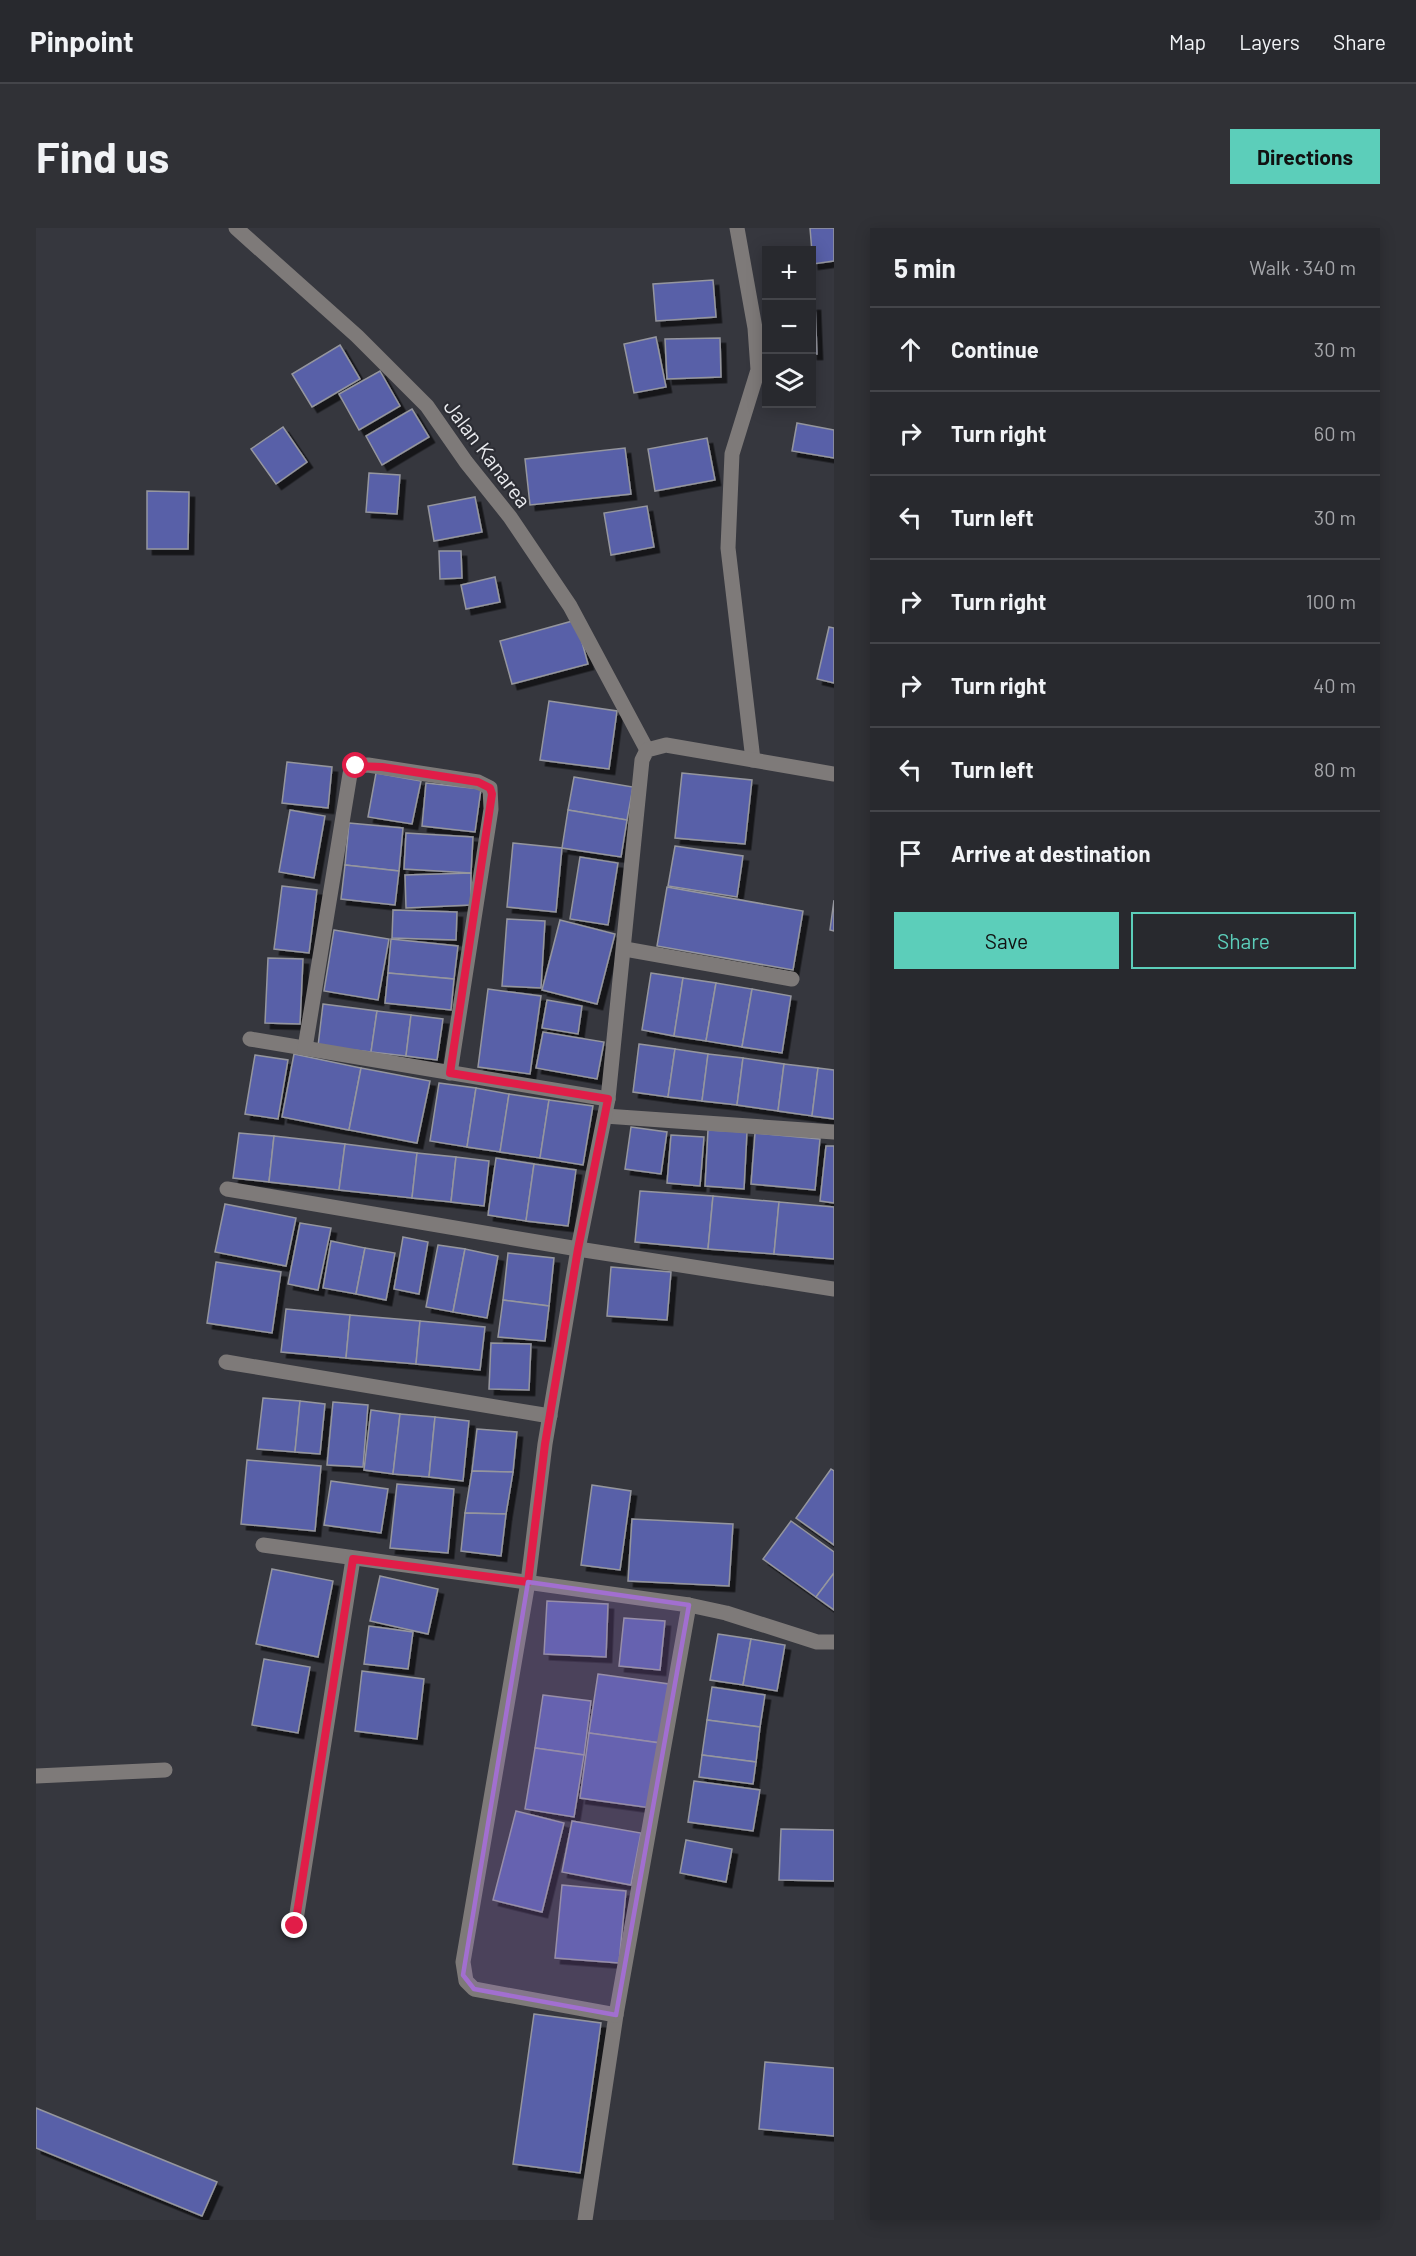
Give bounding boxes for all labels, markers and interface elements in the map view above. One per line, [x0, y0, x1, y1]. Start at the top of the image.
text: Pinpoint [30, 24, 134, 58]
text: Map [1169, 29, 1206, 54]
text: Layers [1239, 29, 1300, 54]
text: Share [1333, 29, 1386, 54]
button: Directions [1230, 129, 1380, 184]
text: Find us [36, 131, 169, 181]
map controls [762, 246, 816, 408]
button: + [762, 246, 816, 300]
text: 5 min [894, 252, 956, 283]
text: Walk · 340 m [1249, 255, 1356, 279]
button: − [762, 300, 816, 354]
icon: ahead [894, 333, 927, 366]
text: Continue [951, 336, 1039, 362]
text: 30 m [1314, 337, 1356, 361]
button: layers [762, 354, 816, 408]
street label: Jalan Kanarea [439, 394, 537, 512]
icon: right [894, 417, 927, 450]
text: Turn right [951, 420, 1046, 446]
text: 60 m [1314, 421, 1356, 445]
icon: left [894, 501, 927, 534]
text: Turn left [951, 504, 1034, 530]
text: 30 m [1314, 505, 1356, 529]
icon: right [894, 585, 927, 618]
text: Turn right [951, 588, 1046, 614]
text: 100 m [1306, 589, 1356, 613]
icon: right [894, 669, 927, 702]
text: Turn right [951, 672, 1046, 698]
text: 40 m [1313, 673, 1356, 697]
route start [342, 752, 368, 778]
icon: left [894, 753, 927, 786]
text: Turn left [951, 756, 1034, 782]
text: 80 m [1314, 757, 1356, 781]
icon: arrive [894, 837, 927, 870]
text: Arrive at destination [951, 840, 1150, 866]
button: Save [894, 912, 1119, 969]
button: Share [1131, 912, 1356, 969]
route end [281, 1912, 307, 1938]

